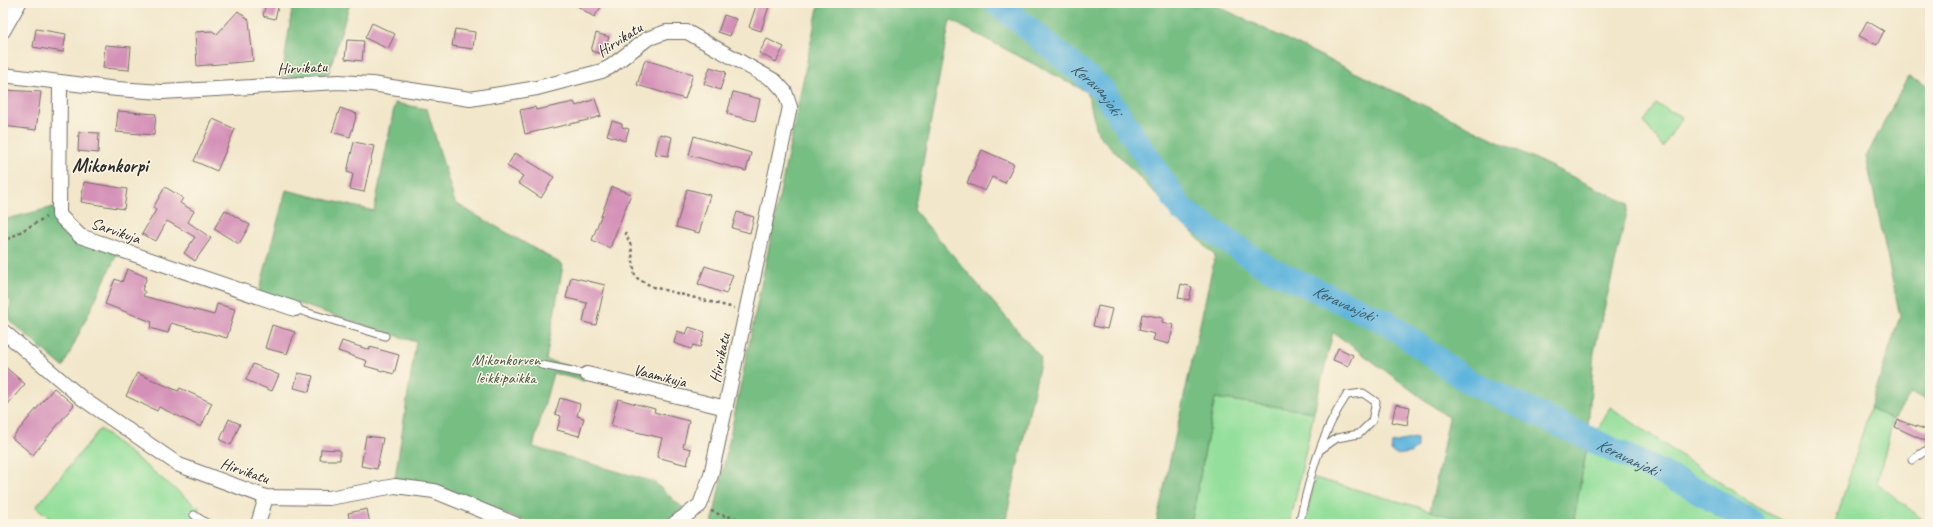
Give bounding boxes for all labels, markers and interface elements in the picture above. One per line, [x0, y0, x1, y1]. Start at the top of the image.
street label: Hirvikatu [593, 17, 647, 62]
street label: Hirvikatu [277, 57, 329, 79]
water label: Keravanjoki [1067, 58, 1128, 122]
district label: Mikonkorpi [72, 153, 151, 178]
street label: Sarvikuja [88, 213, 144, 249]
water label: Keravanjoki [1310, 280, 1381, 328]
street label: Hirvikatu [705, 331, 735, 385]
park label: Mikonkorven leikkipaikka [472, 350, 541, 388]
street label: Vaamikuja [631, 360, 690, 393]
water label: Keravanjoki [1593, 434, 1665, 483]
street label: Hirvikatu [218, 453, 273, 489]

